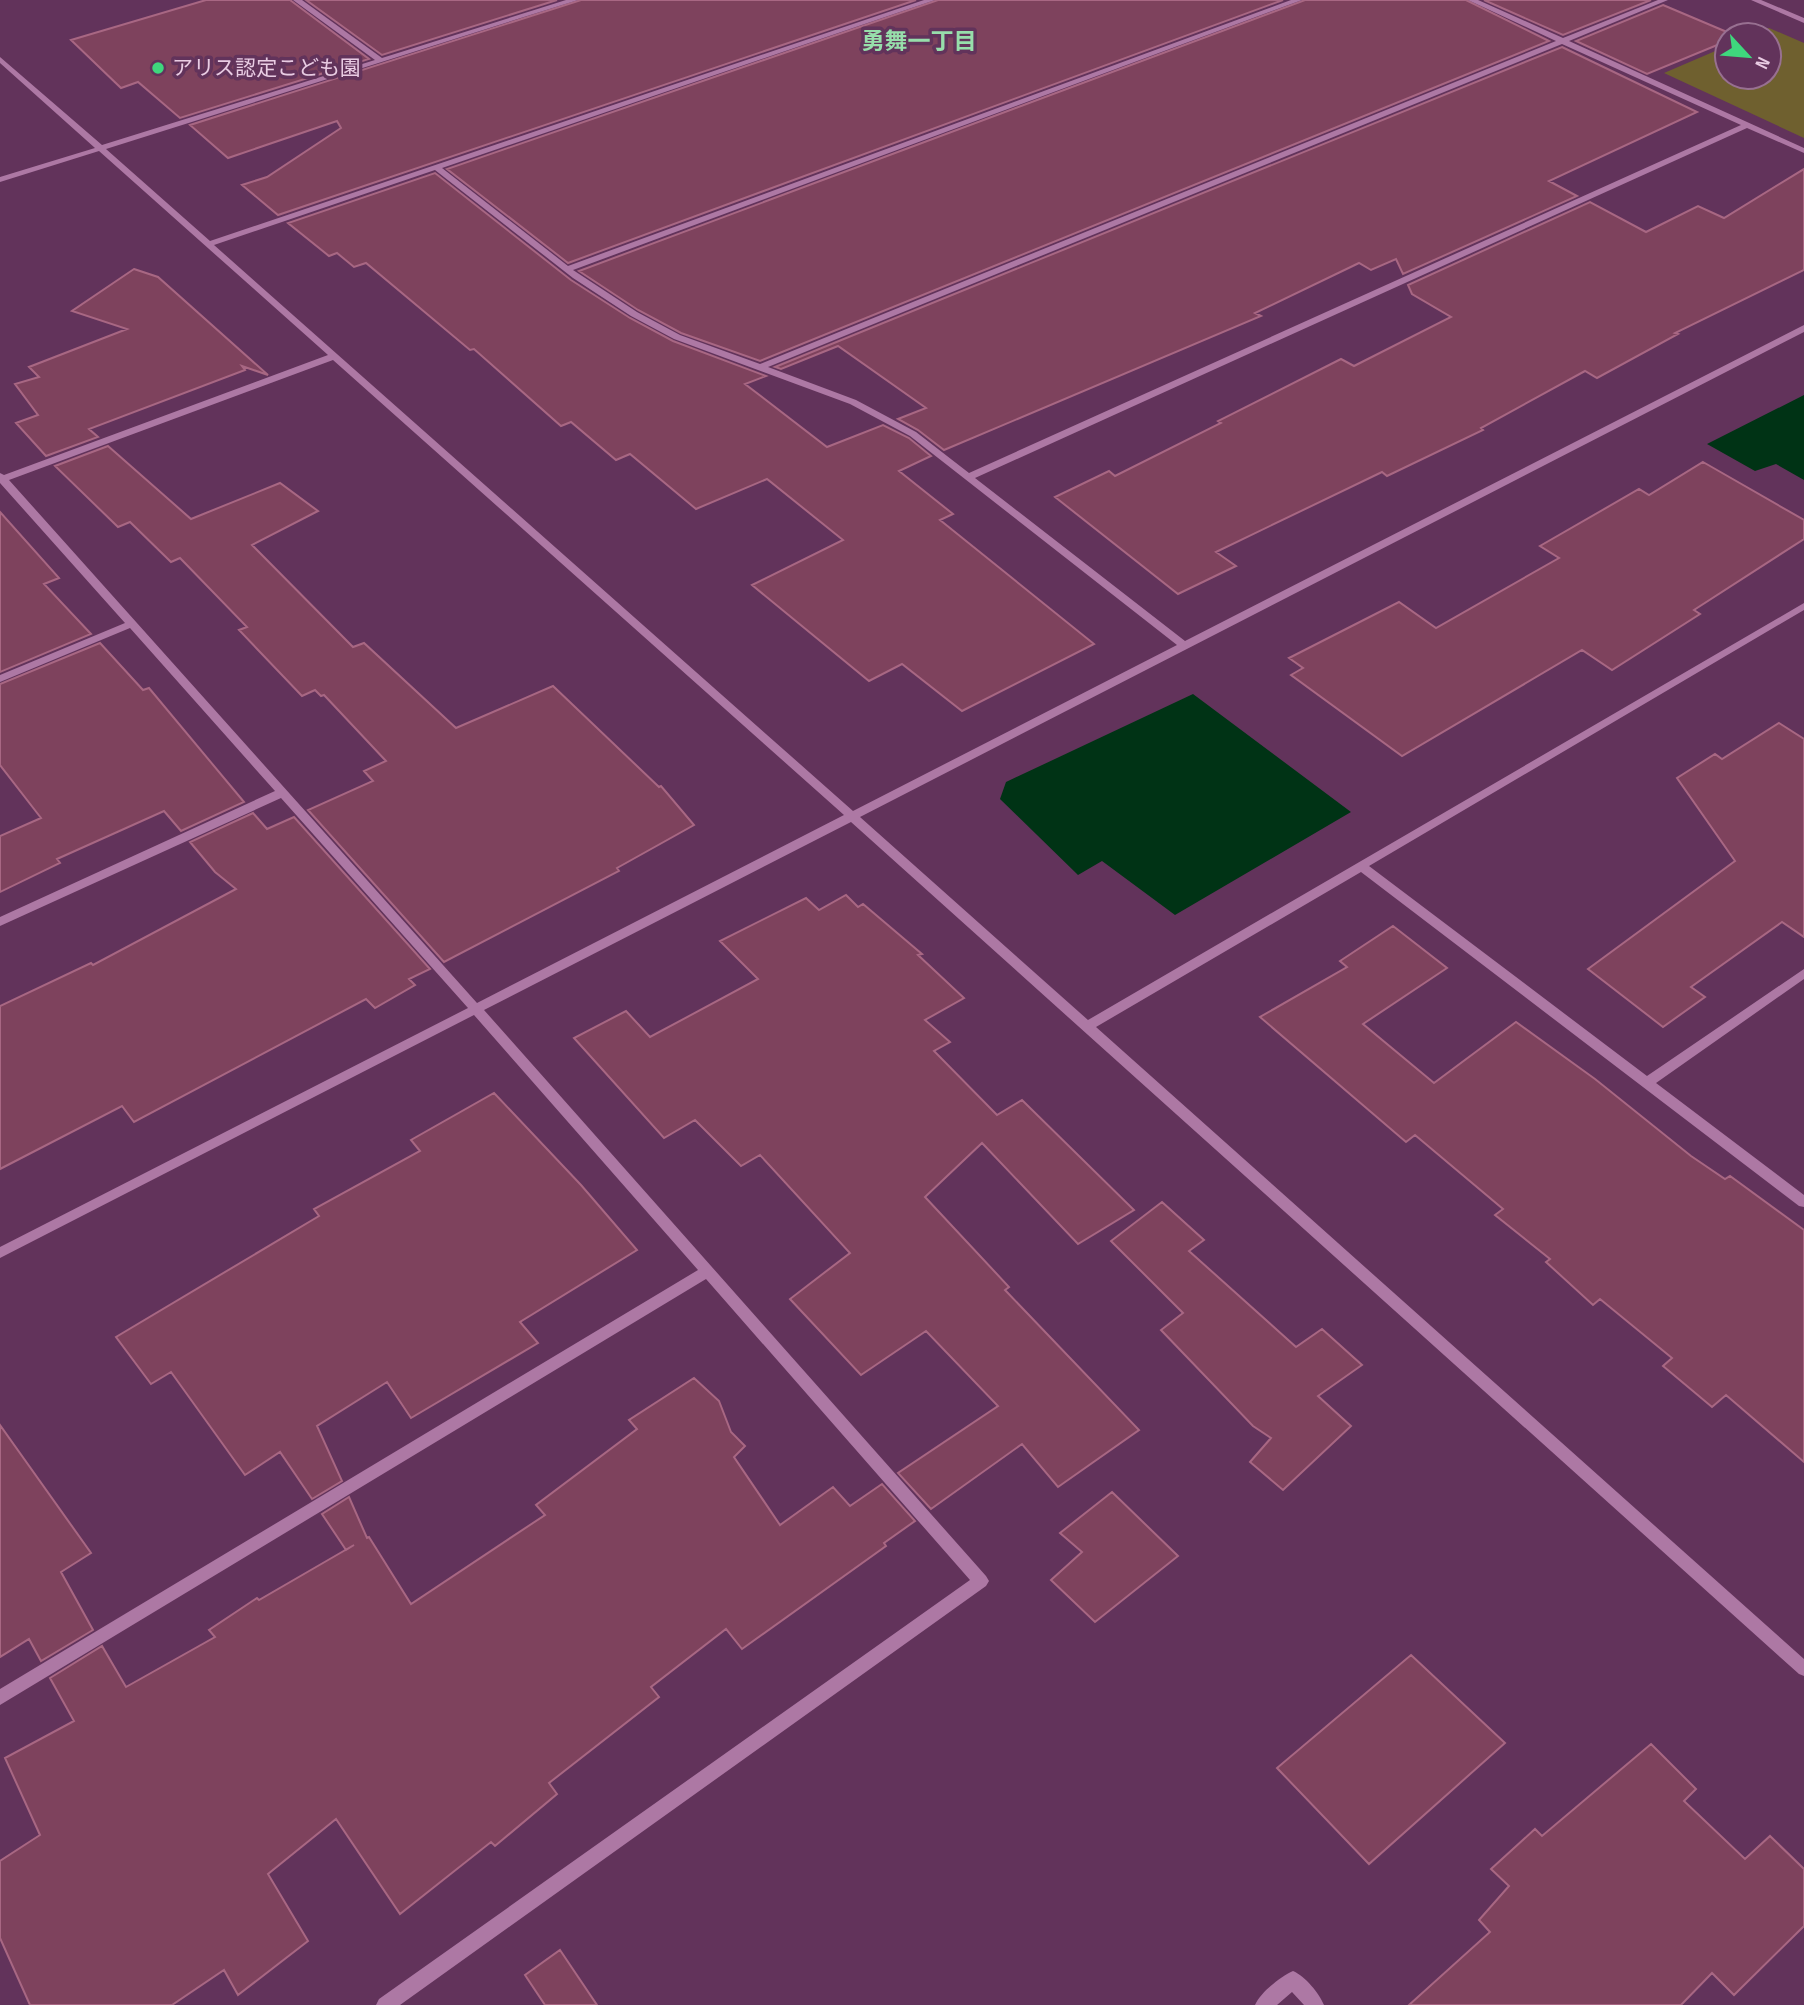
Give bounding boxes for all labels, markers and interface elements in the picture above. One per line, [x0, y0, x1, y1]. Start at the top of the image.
north arrow [1713, 21, 1783, 91]
district label: 勇舞一丁目 [862, 28, 977, 56]
text: N [1749, 53, 1774, 72]
place label: アリス認定こども園 [172, 56, 361, 81]
marker: アリス認定こども園 [150, 60, 166, 76]

